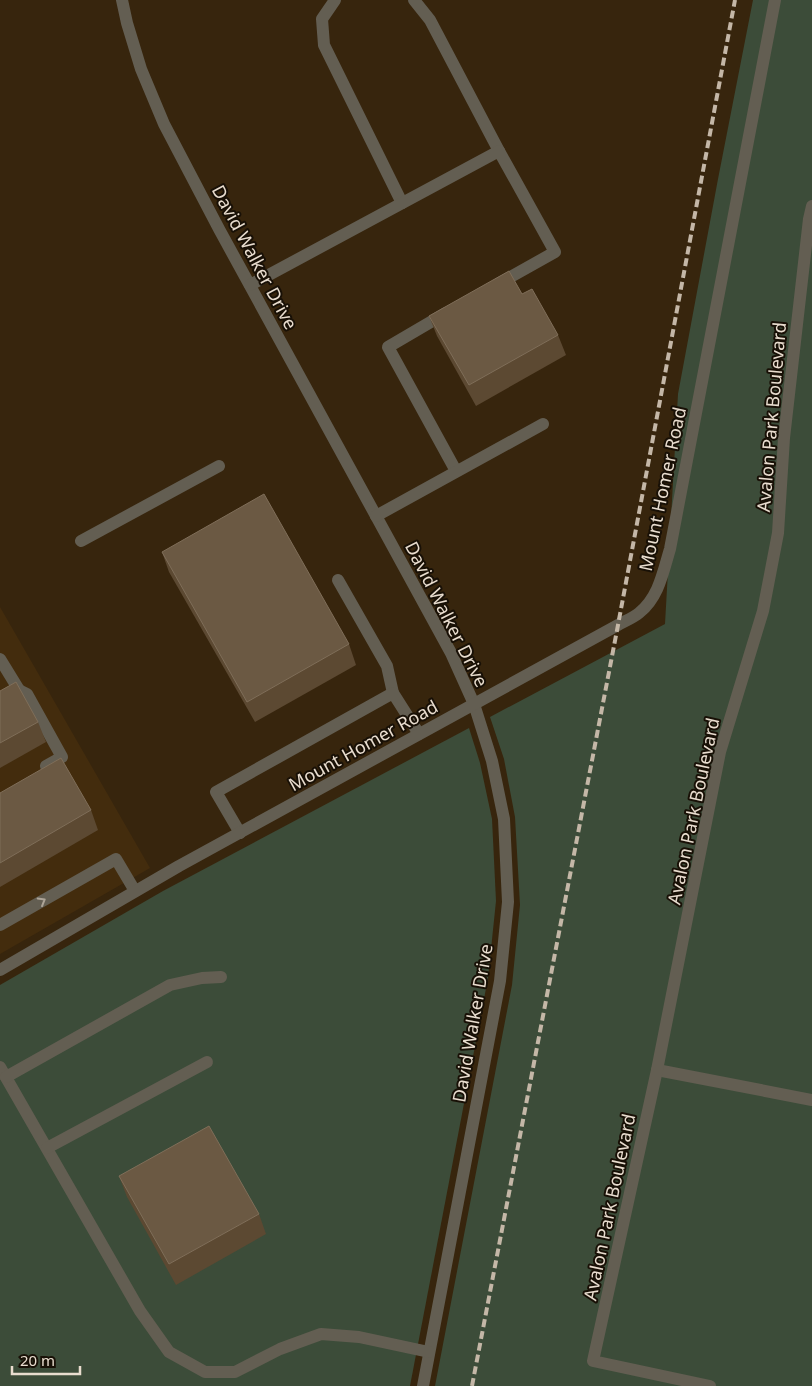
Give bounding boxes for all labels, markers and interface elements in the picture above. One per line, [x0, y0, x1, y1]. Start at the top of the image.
street label: David Walker Drive [207, 181, 303, 333]
street label: Avalon Park Boulevard [751, 321, 791, 513]
street label: Mount Homer Road [633, 405, 691, 573]
street label: David Walker Drive [400, 537, 494, 691]
street label: Mount Homer Road [284, 694, 442, 796]
street label: Avalon Park Boulevard [661, 715, 725, 907]
one-way arrow [37, 897, 46, 907]
street label: David Walker Drive [446, 942, 498, 1104]
street label: Avalon Park Boulevard [577, 1111, 641, 1303]
scale bar [12, 1344, 80, 1376]
text: 20 m [20, 1350, 55, 1370]

